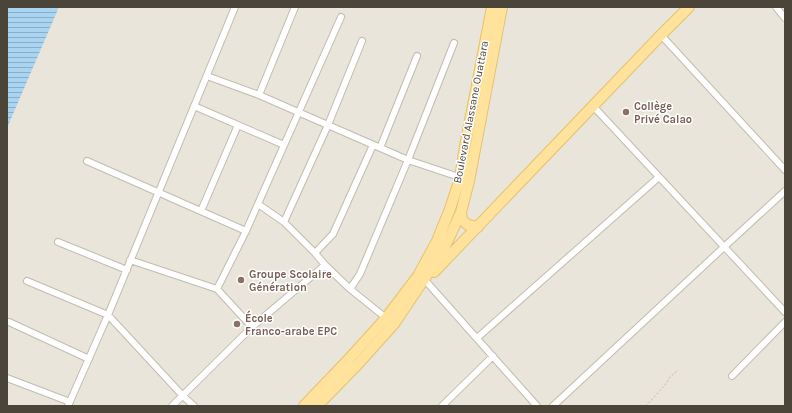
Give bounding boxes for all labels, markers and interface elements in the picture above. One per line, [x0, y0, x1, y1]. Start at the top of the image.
street label: Boulevard Alassane Ouattara [451, 40, 491, 184]
place label: Collège Privé Calao [634, 100, 692, 126]
marker: Collège Privé Calao [621, 107, 631, 117]
place label: Groupe Scolaire Génération [249, 268, 332, 294]
marker: Groupe Scolaire Génération [236, 275, 246, 285]
place label: École Franco-arabe EPC [245, 310, 337, 338]
marker: École Franco-arabe EPC [232, 319, 242, 329]

